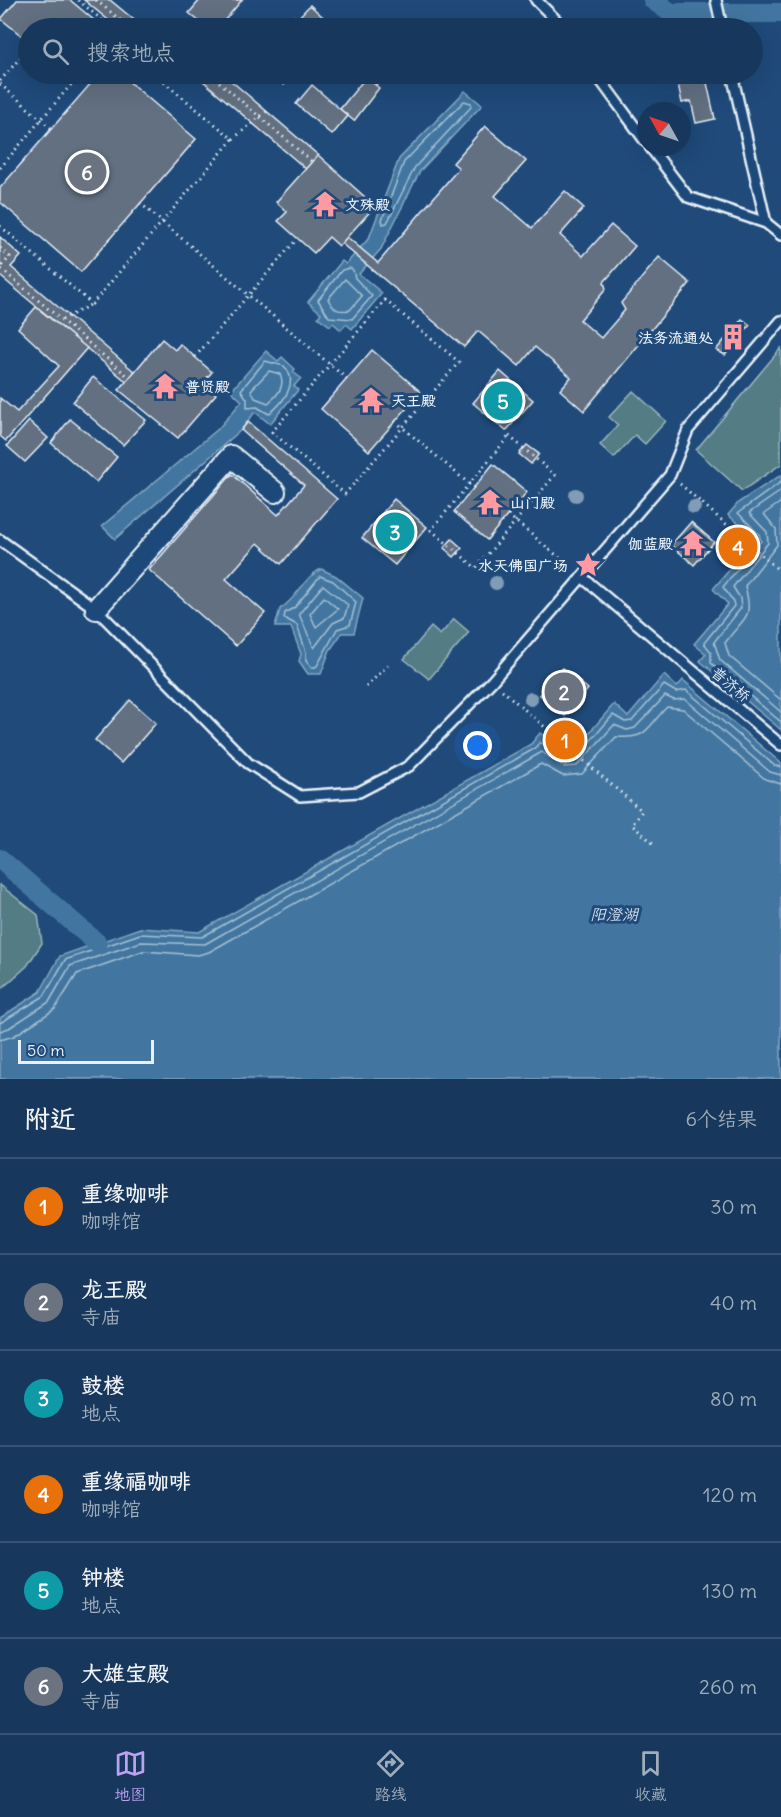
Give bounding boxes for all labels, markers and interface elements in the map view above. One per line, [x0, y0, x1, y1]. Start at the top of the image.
search box [18, 18, 763, 84]
icon: search [39, 35, 72, 68]
text: 搜索地点 [87, 38, 175, 66]
north arrow [637, 102, 691, 156]
pin: 6 [68, 150, 106, 195]
temple icon: 文殊殿 [310, 189, 340, 219]
place label: 文殊殿 [345, 195, 390, 214]
building icon: 法务流通处 [718, 322, 748, 352]
place label: 法务流通处 [638, 328, 713, 347]
temple icon: 普贤殿 [150, 371, 180, 401]
place label: 普贤殿 [185, 377, 230, 396]
pin: 5 [484, 378, 522, 424]
temple icon: 天王殿 [356, 385, 386, 415]
place label: 天王殿 [391, 391, 436, 410]
temple icon: 山门殿 [475, 487, 505, 517]
place label: 山门殿 [510, 493, 555, 512]
pin: 3 [376, 510, 414, 554]
pin: 4 [718, 524, 758, 570]
temple icon: 伽蓝殿 [678, 528, 708, 558]
place label: 伽蓝殿 [628, 534, 673, 553]
place icon: 水天佛国广场 [573, 550, 603, 580]
place label: 水天佛国广场 [478, 556, 568, 575]
street label: 普济桥 [708, 662, 754, 706]
pin: 2 [544, 670, 584, 714]
pin: 1 [546, 718, 584, 762]
your location [463, 731, 492, 760]
water label: 阳澄湖 [590, 904, 640, 924]
scale bar [18, 1037, 154, 1064]
text: 50 m [27, 1040, 65, 1060]
text: 附近 [24, 1102, 76, 1135]
text: 6个结果 [685, 1106, 757, 1131]
text: 重缘咖啡 [81, 1179, 169, 1207]
text: 1 [40, 1194, 47, 1219]
text: 30 m [710, 1194, 757, 1219]
text: 咖啡馆 [81, 1208, 141, 1233]
text: 龙王殿 [81, 1275, 147, 1303]
text: 2 [38, 1290, 49, 1315]
text: 40 m [710, 1290, 757, 1315]
text: 寺庙 [81, 1304, 121, 1329]
text: 鼓楼 [81, 1371, 125, 1399]
text: 3 [38, 1386, 49, 1411]
text: 80 m [710, 1386, 757, 1411]
text: 地点 [81, 1400, 121, 1425]
text: 重缘福咖啡 [81, 1467, 191, 1495]
text: 4 [38, 1482, 49, 1507]
text: 120 m [703, 1482, 757, 1507]
text: 咖啡馆 [81, 1496, 141, 1521]
text: 钟楼 [81, 1563, 125, 1591]
text: 5 [38, 1578, 49, 1603]
text: 130 m [702, 1578, 757, 1603]
text: 地点 [81, 1592, 121, 1617]
text: 大雄宝殿 [81, 1659, 169, 1687]
text: 6 [38, 1674, 49, 1699]
text: 260 m [699, 1674, 757, 1699]
text: 寺庙 [81, 1688, 121, 1713]
tab: 地图 [114, 1747, 147, 1805]
tab: 路线 [374, 1747, 407, 1805]
tab: 收藏 [634, 1747, 667, 1805]

